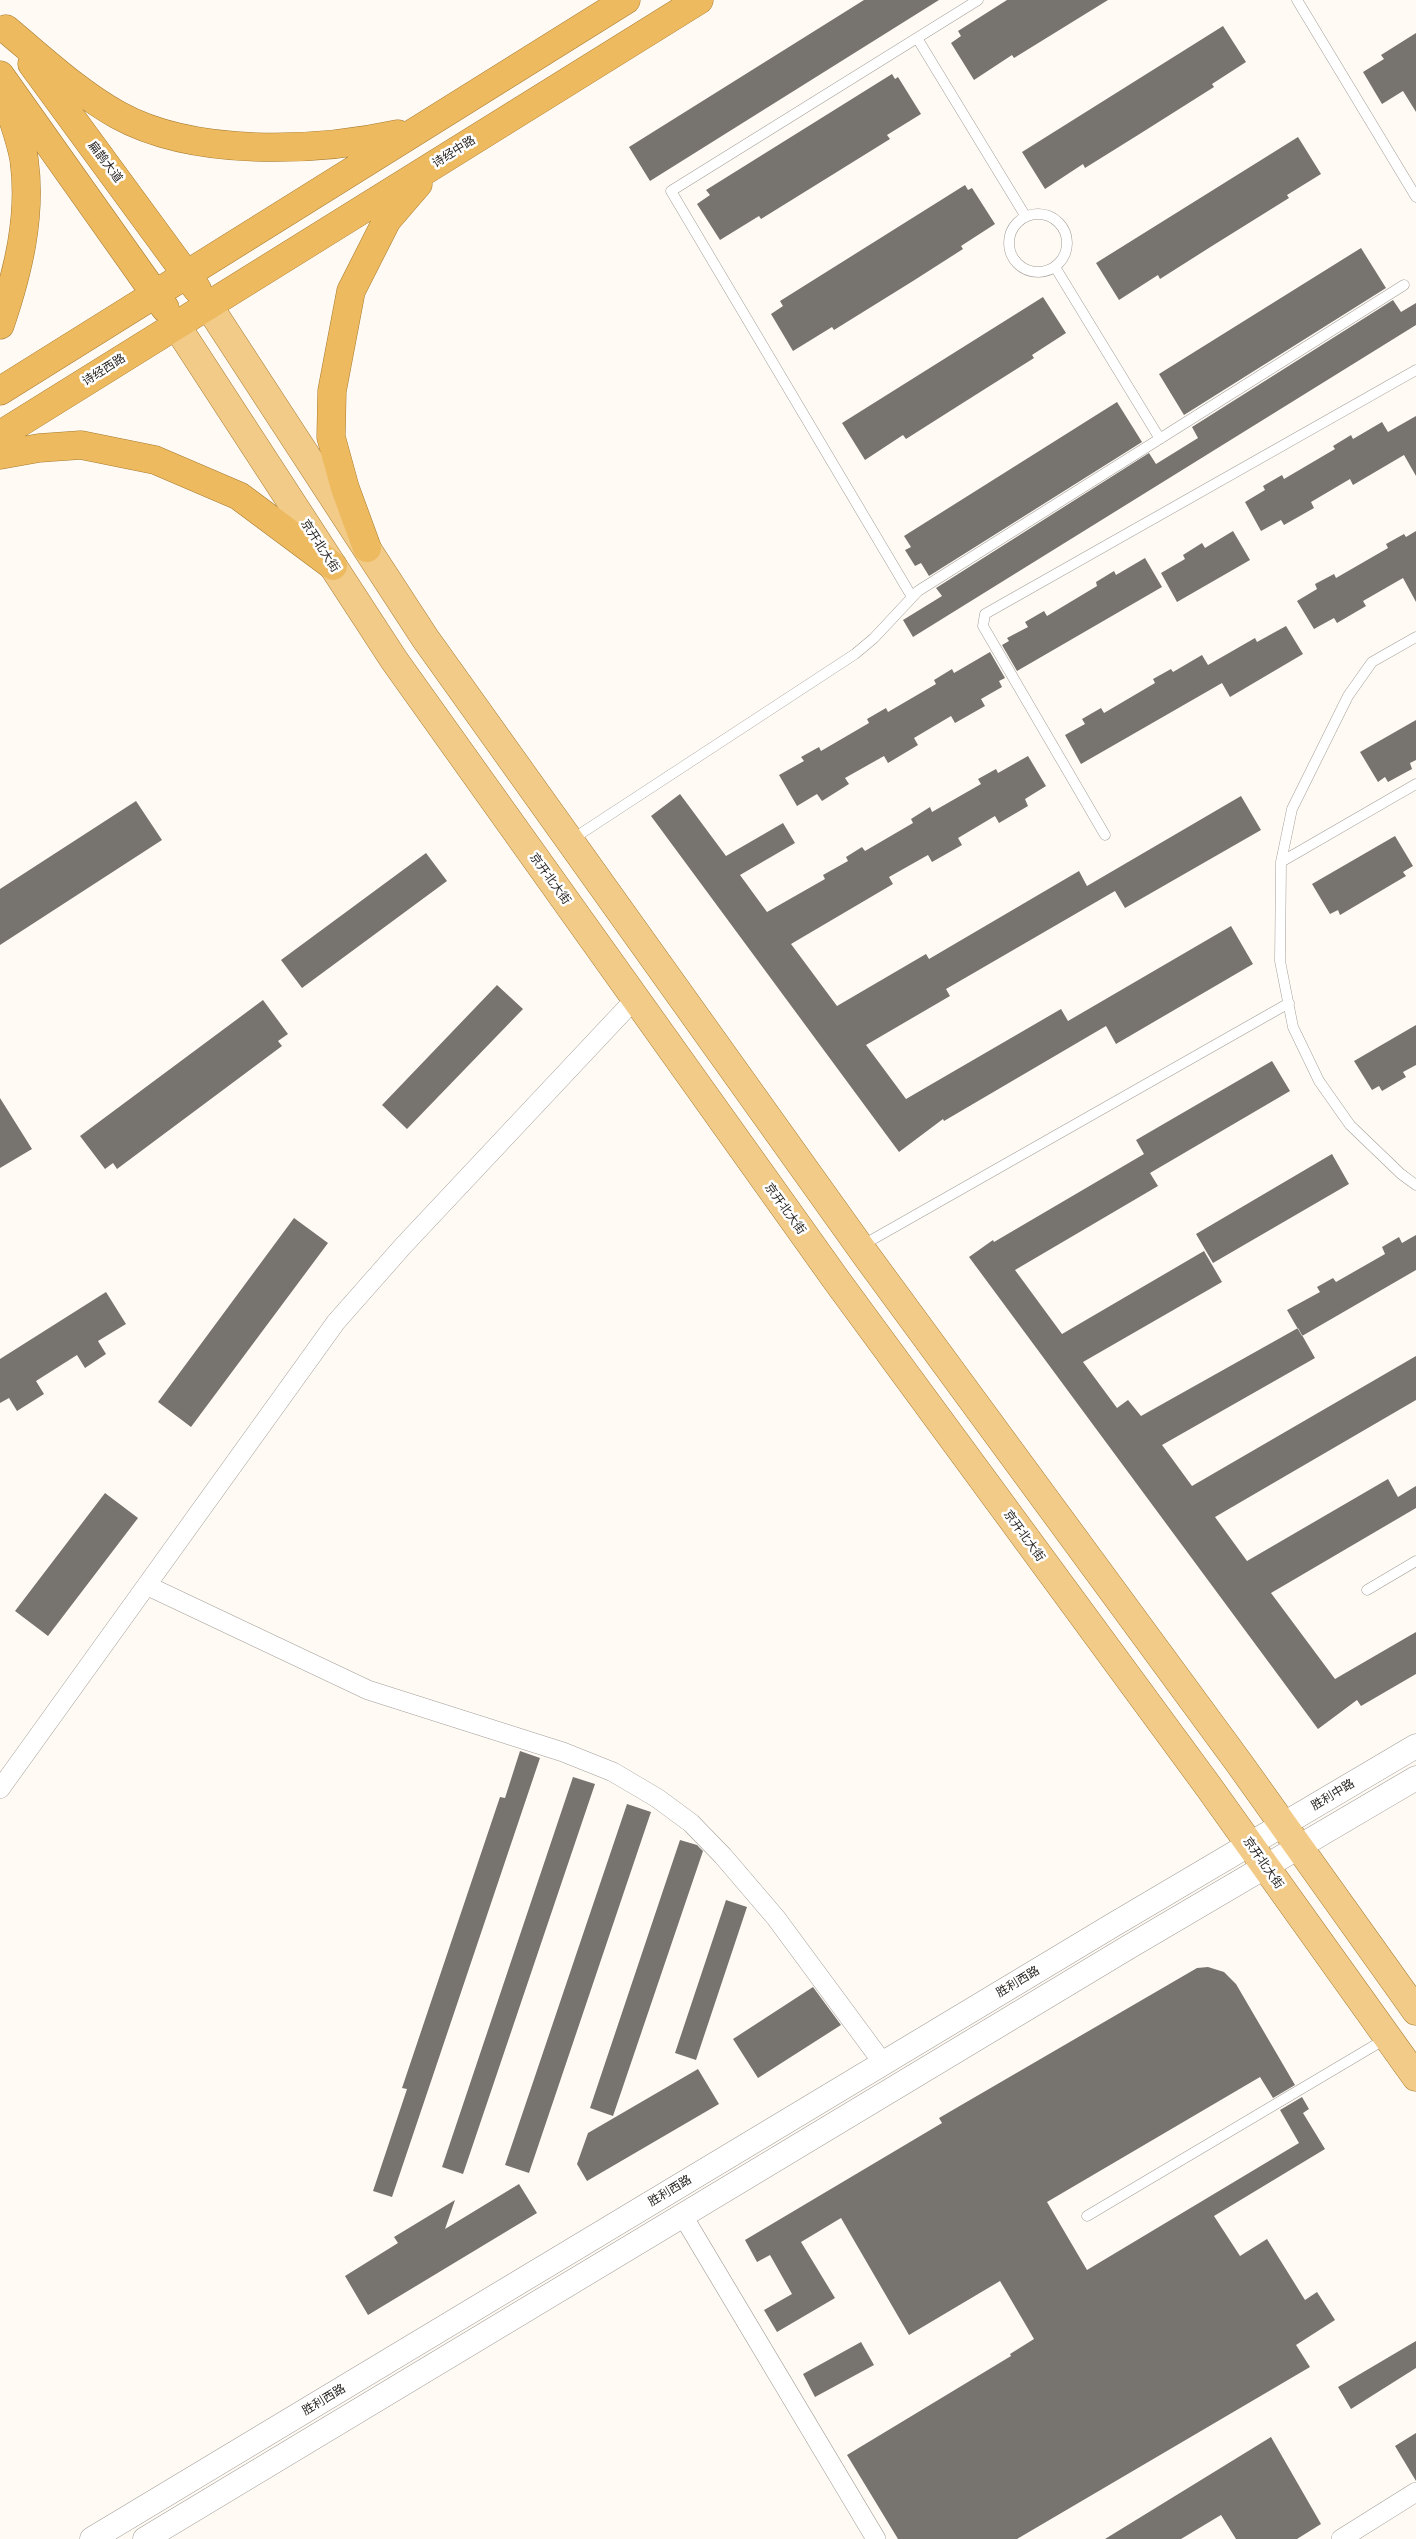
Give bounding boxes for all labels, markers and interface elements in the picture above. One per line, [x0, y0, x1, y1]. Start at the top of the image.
street label: 诗经中路 [430, 133, 478, 171]
street label: 扁鹊大道 [85, 138, 125, 186]
street label: 诗经西路 [80, 351, 128, 389]
street label: 京开北大街 [298, 517, 342, 575]
street label: 京开北大街 [527, 850, 573, 908]
street label: 京开北大街 [762, 1180, 808, 1238]
street label: 京开北大街 [1001, 1507, 1047, 1565]
street label: 胜利中路 [1309, 1776, 1357, 1814]
street label: 京开北大街 [1240, 1834, 1286, 1892]
street label: 胜利西路 [994, 1963, 1042, 2001]
street label: 胜利西路 [646, 2172, 694, 2210]
street label: 胜利西路 [300, 2381, 348, 2419]

